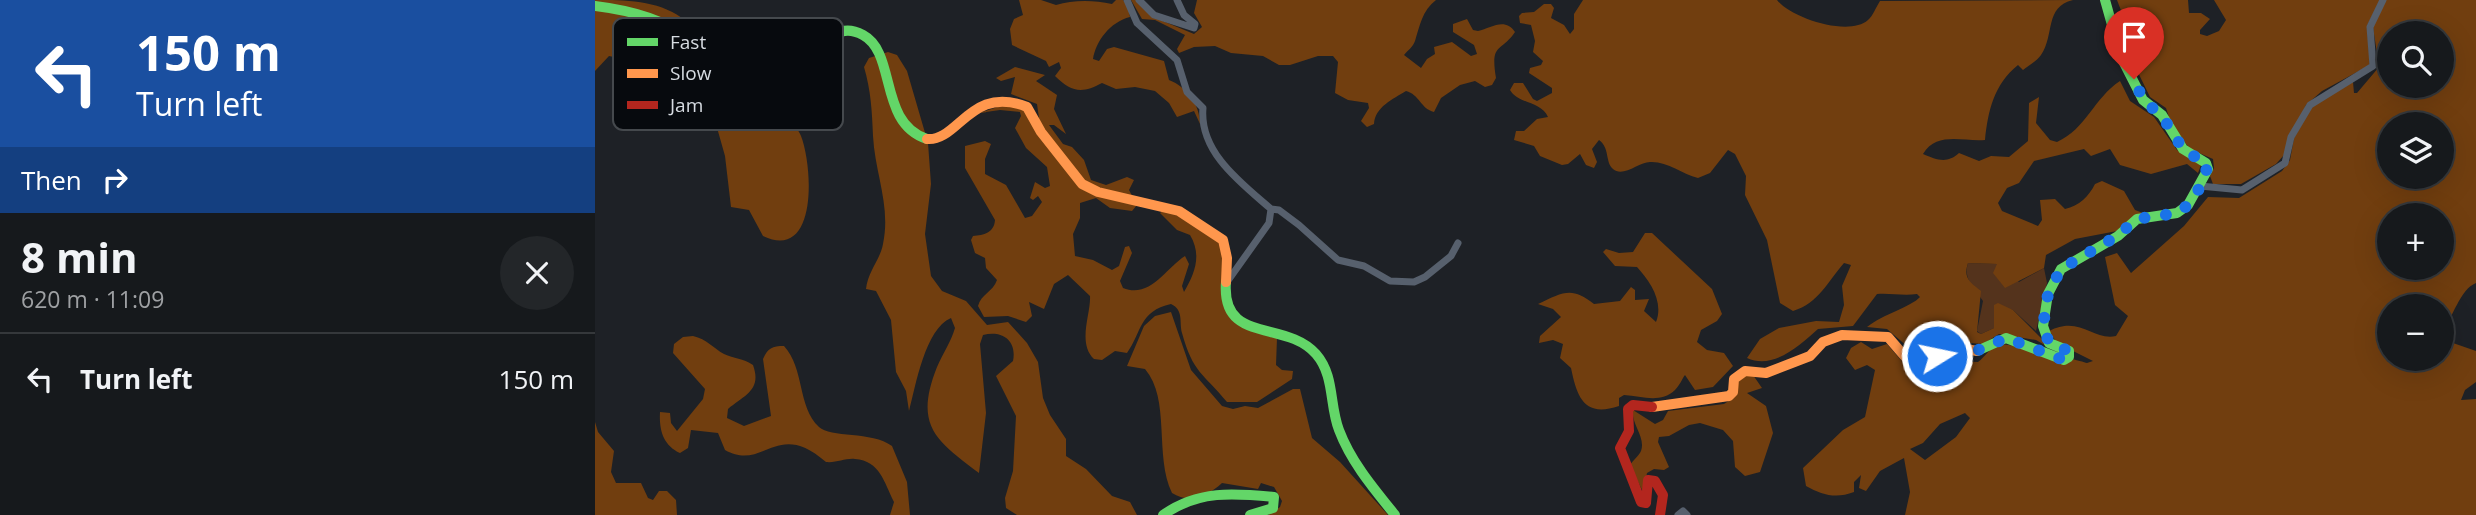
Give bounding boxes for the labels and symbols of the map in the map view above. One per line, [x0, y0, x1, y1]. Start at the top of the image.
pin [2104, 7, 2164, 79]
legend [613, 18, 843, 130]
text: Fast [670, 29, 706, 55]
text: Slow [670, 60, 712, 86]
text: Jam [668, 92, 703, 118]
position arrow [1900, 319, 1974, 393]

